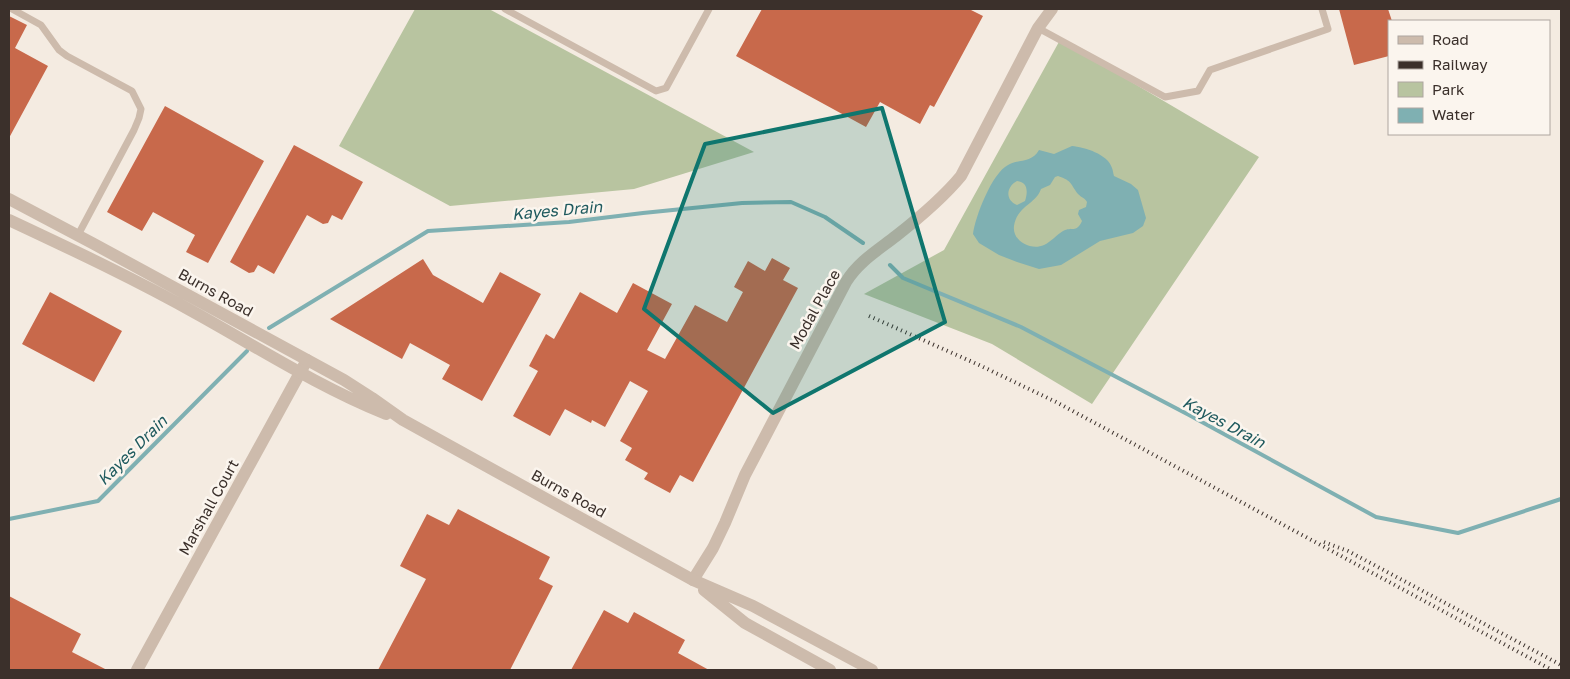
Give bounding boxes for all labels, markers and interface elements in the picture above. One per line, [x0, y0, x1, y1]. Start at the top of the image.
legend [1388, 20, 1550, 135]
text: Road [1432, 30, 1469, 48]
text: Railway [1432, 55, 1488, 73]
text: Park [1432, 80, 1465, 98]
text: Water [1432, 105, 1475, 123]
water label: Kayes Drain [511, 196, 604, 224]
street label: Burns Road [175, 264, 257, 320]
street label: Modal Place [785, 266, 843, 352]
water label: Kayes Drain [1179, 392, 1270, 453]
water label: Kayes Drain [93, 410, 172, 489]
street label: Marshall Court [174, 456, 242, 558]
street label: Burns Road [528, 465, 610, 521]

